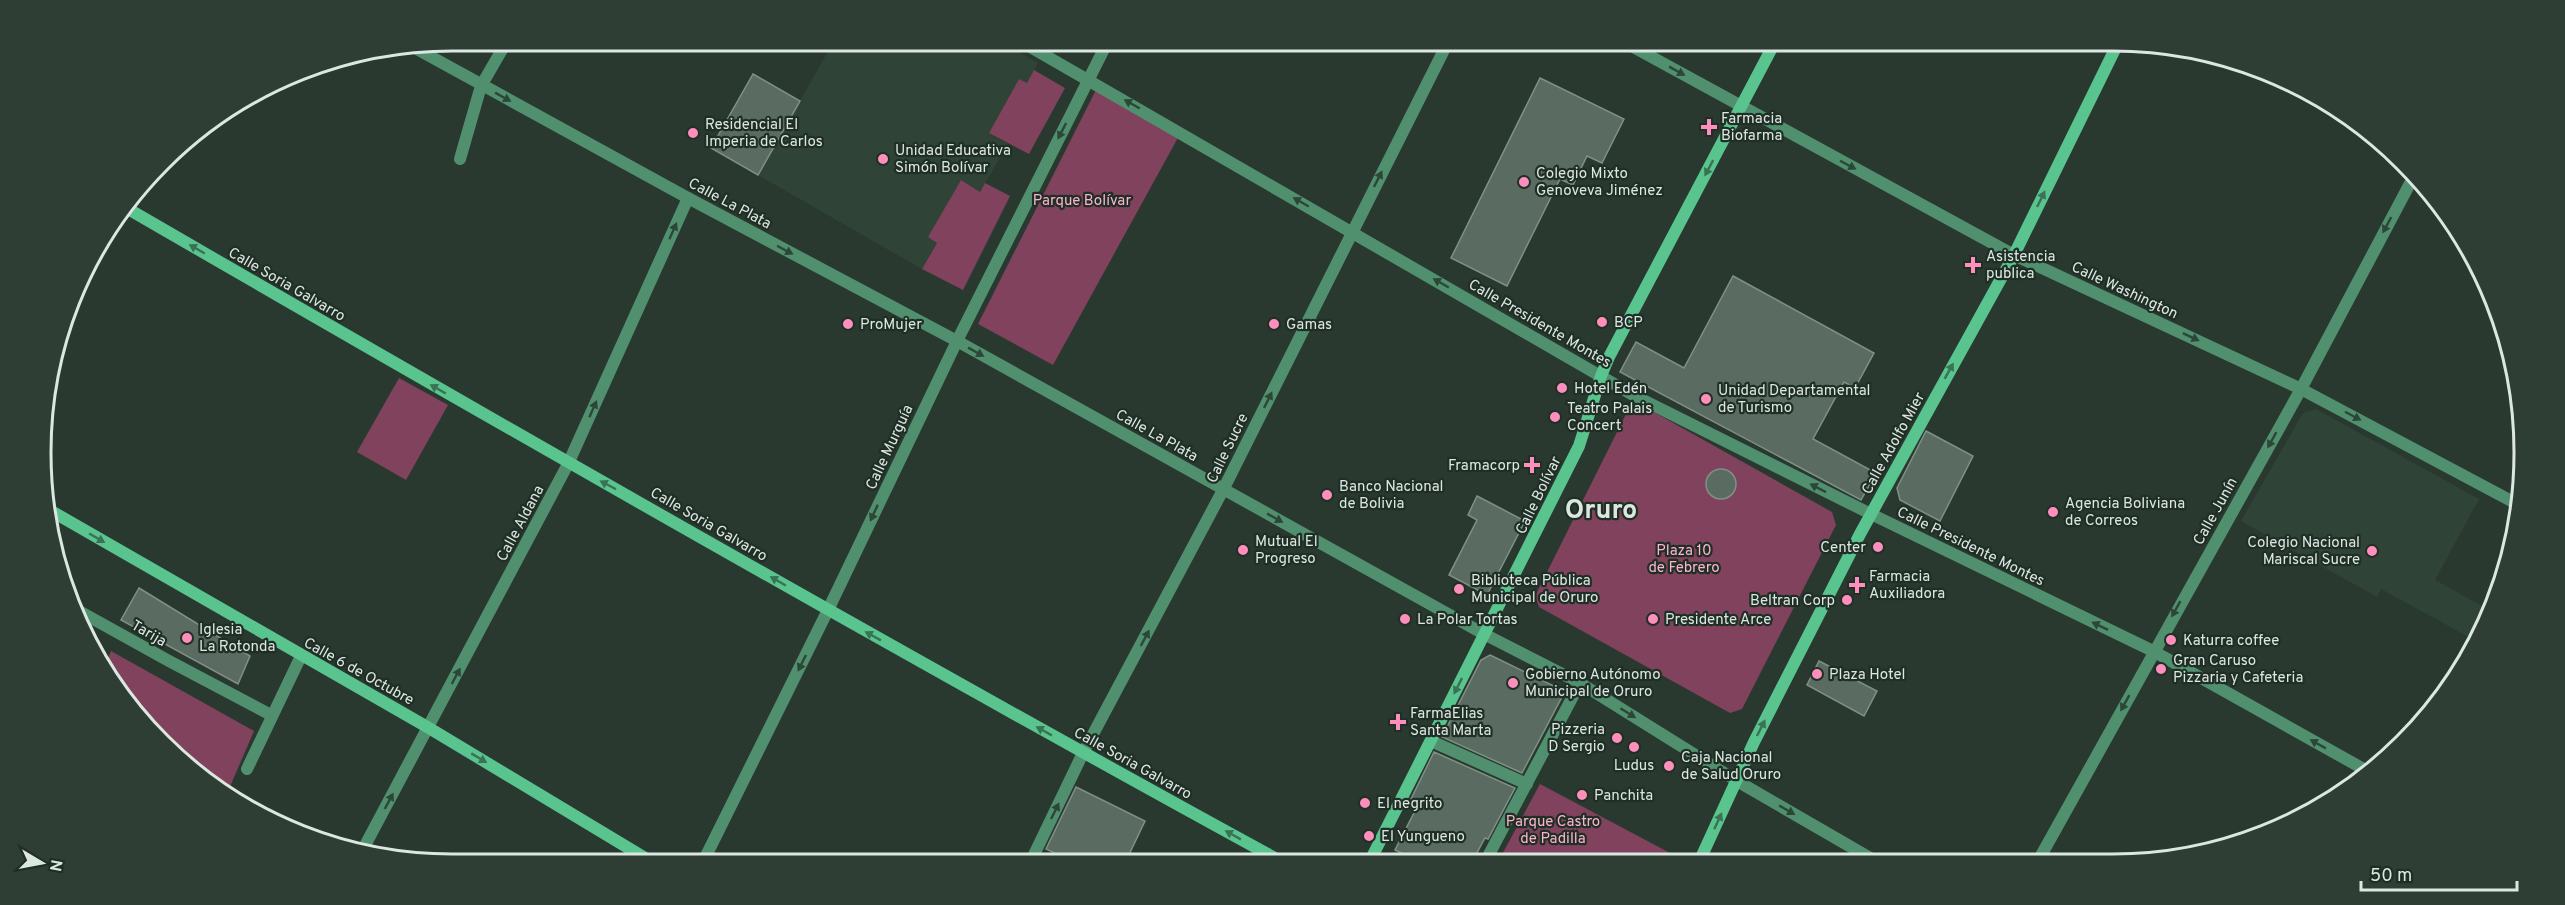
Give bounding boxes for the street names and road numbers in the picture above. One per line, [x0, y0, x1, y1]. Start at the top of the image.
street label: Calle La Plata [685, 175, 774, 234]
street label: Calle Soria Galvarro [224, 244, 348, 327]
street label: Calle Washington [2068, 258, 2181, 324]
street label: Calle Presidente Montes [1464, 276, 1614, 373]
street label: Calle Adolfo Mier [1858, 389, 1930, 498]
street label: Calle Murguía [862, 402, 918, 493]
street label: Calle La Plata [1112, 406, 1201, 467]
street label: Calle Sucre [1203, 411, 1253, 487]
street label: Calle Bolívar [1512, 453, 1566, 538]
street label: Calle Junín [2190, 475, 2243, 549]
street label: Calle Aldana [493, 482, 549, 565]
street label: Calle Soria Galvarro [646, 484, 770, 567]
street label: Calle Presidente Montes [1893, 503, 2047, 591]
street label: Tarija [127, 617, 169, 652]
street label: Calle 6 de Octubre [300, 634, 417, 711]
street label: Calle Soria Galvarro [1070, 724, 1195, 805]

